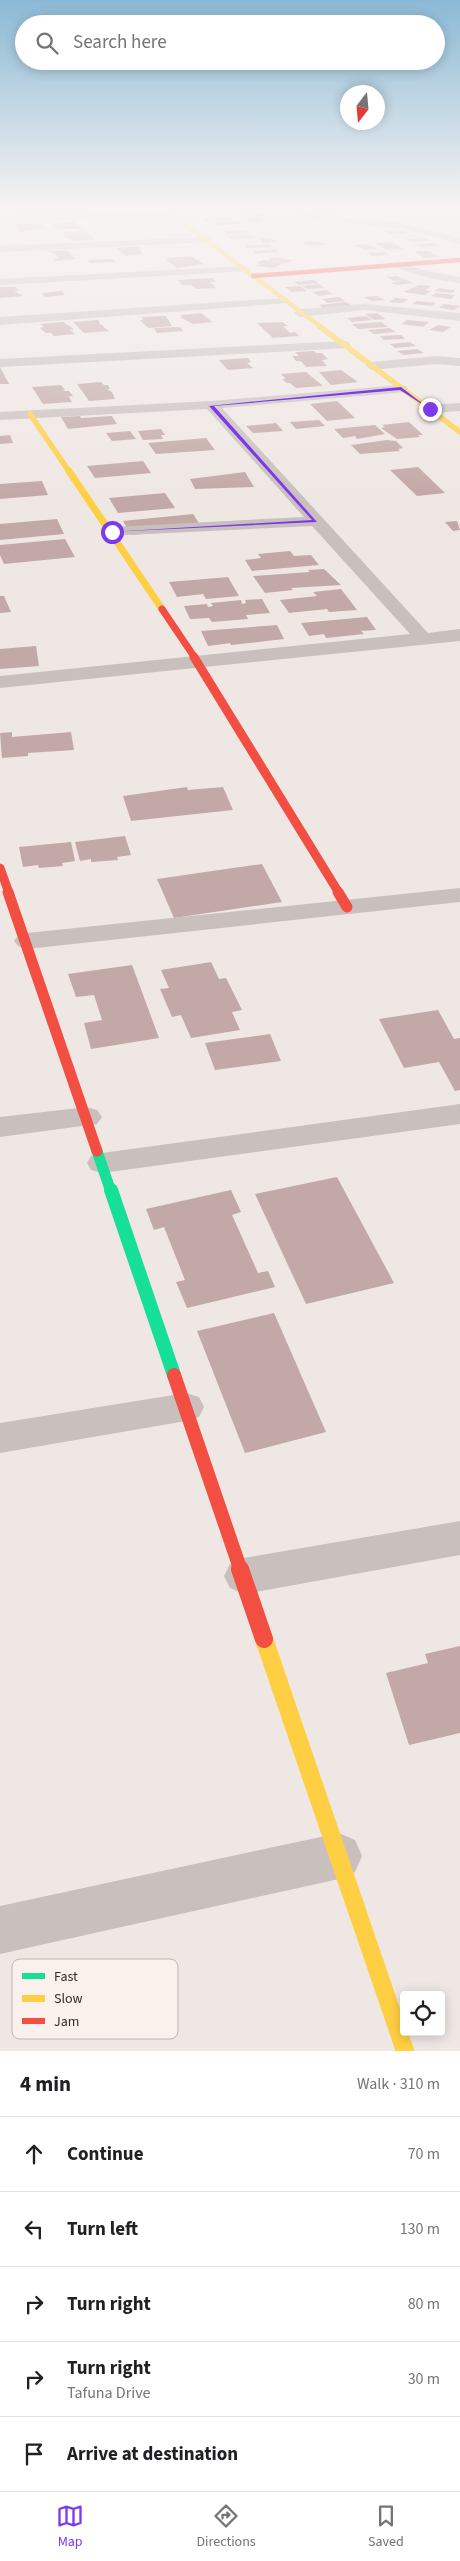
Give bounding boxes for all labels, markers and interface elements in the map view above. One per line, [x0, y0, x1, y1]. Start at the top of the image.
search box [15, 15, 445, 70]
icon: search [33, 29, 61, 57]
text: Search here [73, 29, 167, 56]
north arrow [340, 85, 385, 130]
route end [419, 398, 442, 421]
route start [101, 521, 124, 544]
legend [12, 1959, 178, 2039]
text: Fast [54, 1967, 78, 1987]
text: Slow [54, 1989, 83, 2009]
map controls [400, 1991, 445, 2036]
button: locate [400, 1991, 445, 2036]
text: Jam [54, 2012, 79, 2032]
text: 4 min [20, 2069, 71, 2099]
text: Walk · 310 m [357, 2073, 440, 2095]
icon: ahead [20, 2140, 48, 2168]
text: Continue [67, 2141, 144, 2168]
text: 70 m [408, 2143, 440, 2165]
icon: left [20, 2215, 48, 2243]
text: Turn left [67, 2216, 138, 2243]
text: 130 m [400, 2218, 440, 2240]
icon: right [20, 2290, 48, 2318]
text: Turn right [67, 2291, 151, 2318]
text: 80 m [408, 2293, 440, 2315]
text: Turn right [67, 2355, 151, 2382]
icon: right [20, 2365, 48, 2393]
text: 30 m [408, 2368, 440, 2390]
text: Tafuna Drive [67, 2382, 151, 2404]
icon: arrive [20, 2440, 48, 2468]
text: Arrive at destination [67, 2441, 238, 2468]
tab: Map [56, 2502, 84, 2552]
tab: Directions [196, 2502, 256, 2552]
tab: Saved [368, 2502, 404, 2552]

